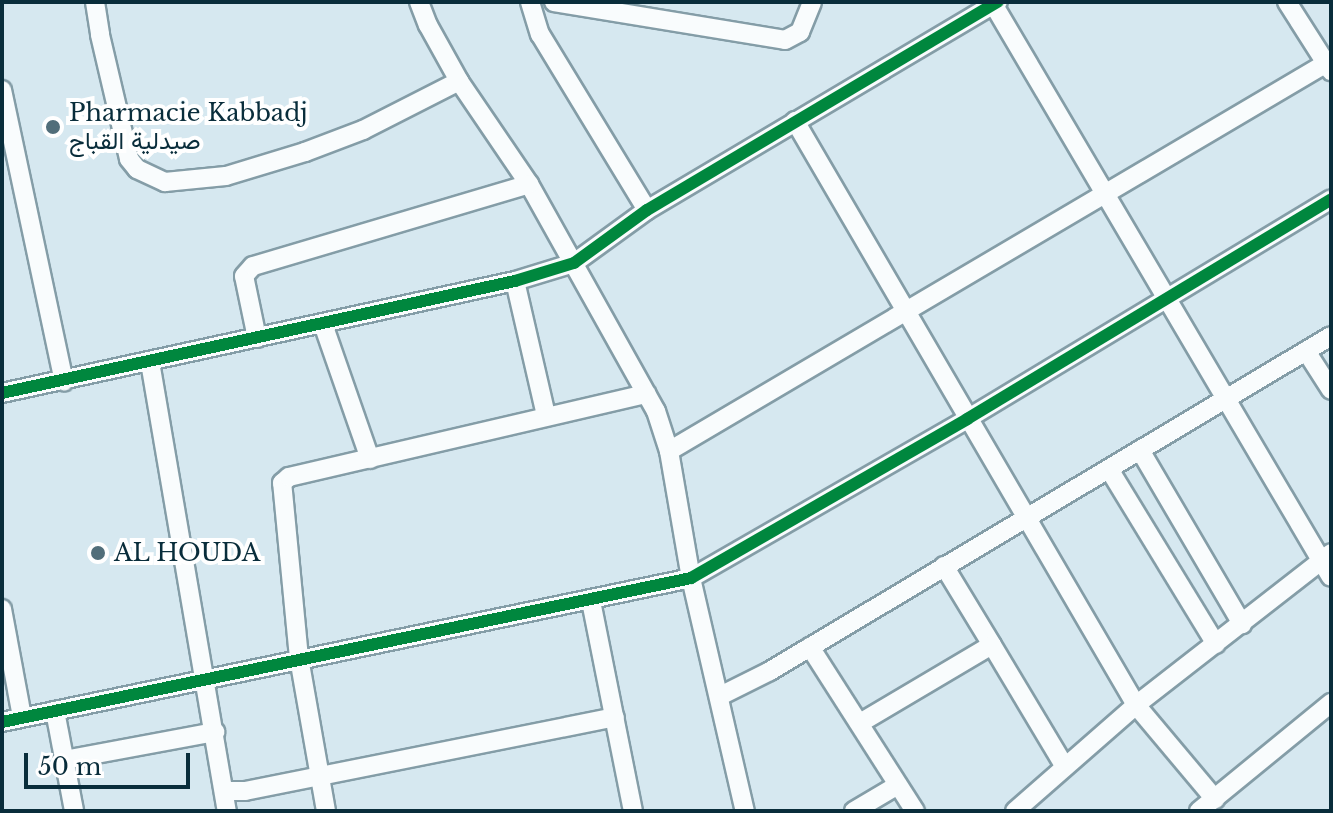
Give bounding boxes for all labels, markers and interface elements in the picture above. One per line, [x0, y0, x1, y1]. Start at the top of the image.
place label: Pharmacie Kabbadj صيدلية القباج [69, 99, 308, 155]
marker: Pharmacie Kabbadj صيدلية القباج [44, 118, 62, 136]
place label: AL HOUDA [114, 539, 261, 567]
marker: AL HOUDA [89, 544, 107, 562]
scale bar [28, 737, 194, 787]
text: 50 m [38, 752, 101, 781]

